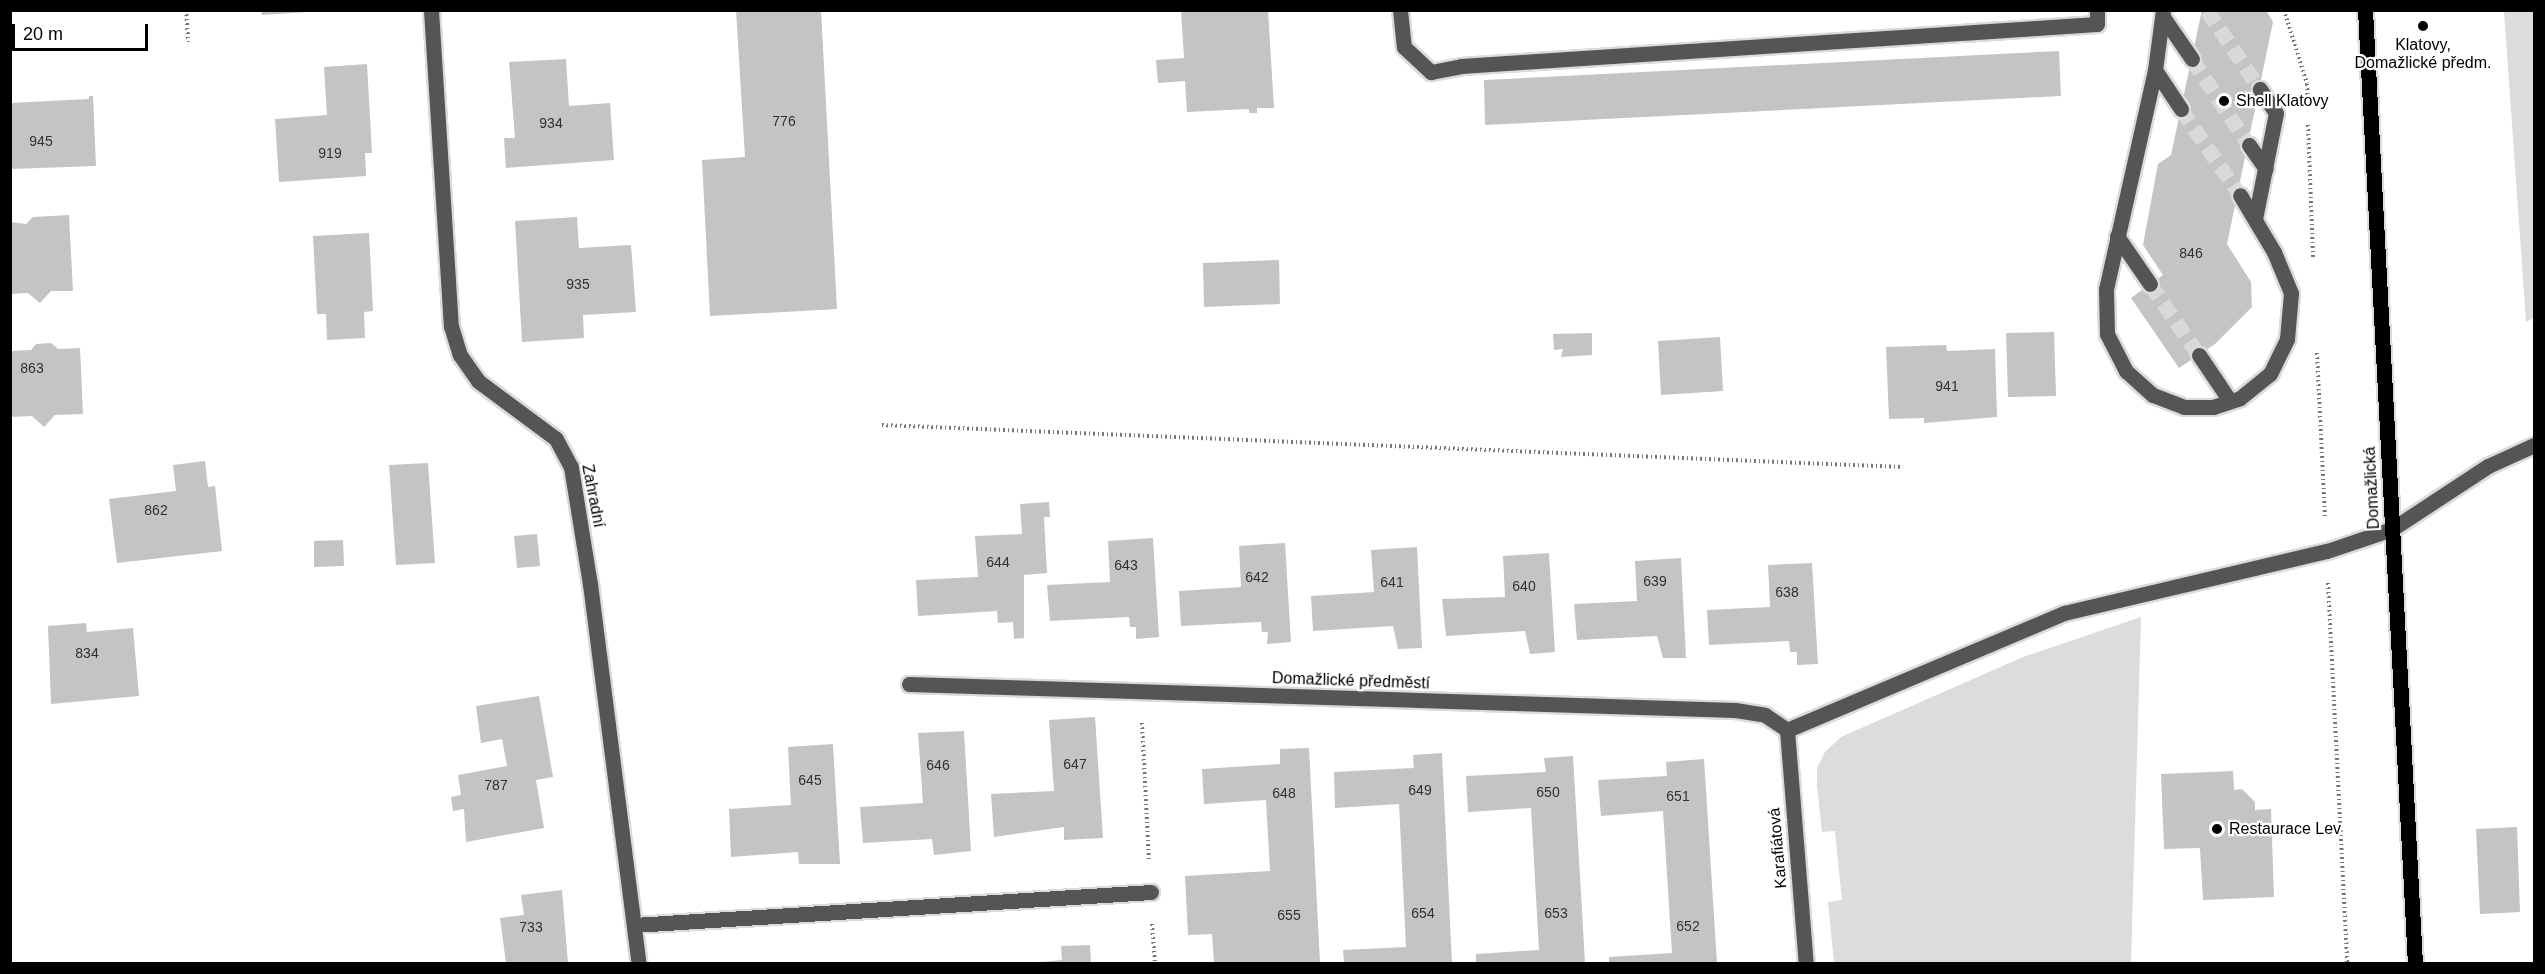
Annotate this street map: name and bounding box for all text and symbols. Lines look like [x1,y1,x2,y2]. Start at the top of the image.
scale bar [15,12,152,50]
marker: Klatovy, Domažlické předm. [2416,19,2430,33]
text: 20 m [23,24,63,44]
place label: Klatovy, Domažlické předm. [2355,35,2491,73]
place label: Shell Klatovy [2236,91,2328,111]
marker: Shell Klatovy [2217,94,2231,108]
house number: 776 [772,113,796,129]
house number: 934 [539,115,563,131]
house number: 945 [29,133,53,149]
house number: 919 [318,145,342,161]
house number: 846 [2179,245,2203,261]
house number: 935 [566,276,590,292]
house number: 863 [20,360,44,376]
house number: 941 [1935,378,1959,394]
street label: Domažlická [2360,446,2384,530]
street label: Zahradní [577,463,609,529]
house number: 862 [144,502,168,518]
house number: 644 [986,554,1010,570]
house number: 643 [1114,557,1138,573]
house number: 642 [1245,569,1269,585]
house number: 639 [1643,573,1667,589]
house number: 641 [1380,574,1404,590]
house number: 640 [1512,578,1536,594]
house number: 638 [1775,584,1799,600]
house number: 834 [75,645,99,661]
street label: Domažlické předměstí [1272,669,1430,693]
house number: 647 [1063,756,1087,772]
house number: 646 [926,757,950,773]
house number: 645 [798,772,822,788]
house number: 787 [484,777,508,793]
house number: 649 [1408,782,1432,798]
house number: 650 [1536,784,1560,800]
house number: 648 [1272,785,1296,801]
house number: 651 [1666,788,1690,804]
street label: Karafiátová [1765,807,1791,889]
place label: Restaurace Lev [2229,819,2341,839]
marker: Restaurace Lev [2210,822,2224,836]
house number: 654 [1411,905,1435,921]
house number: 653 [1544,905,1568,921]
house number: 655 [1277,907,1301,923]
house number: 652 [1676,918,1700,934]
house number: 733 [519,919,543,935]

